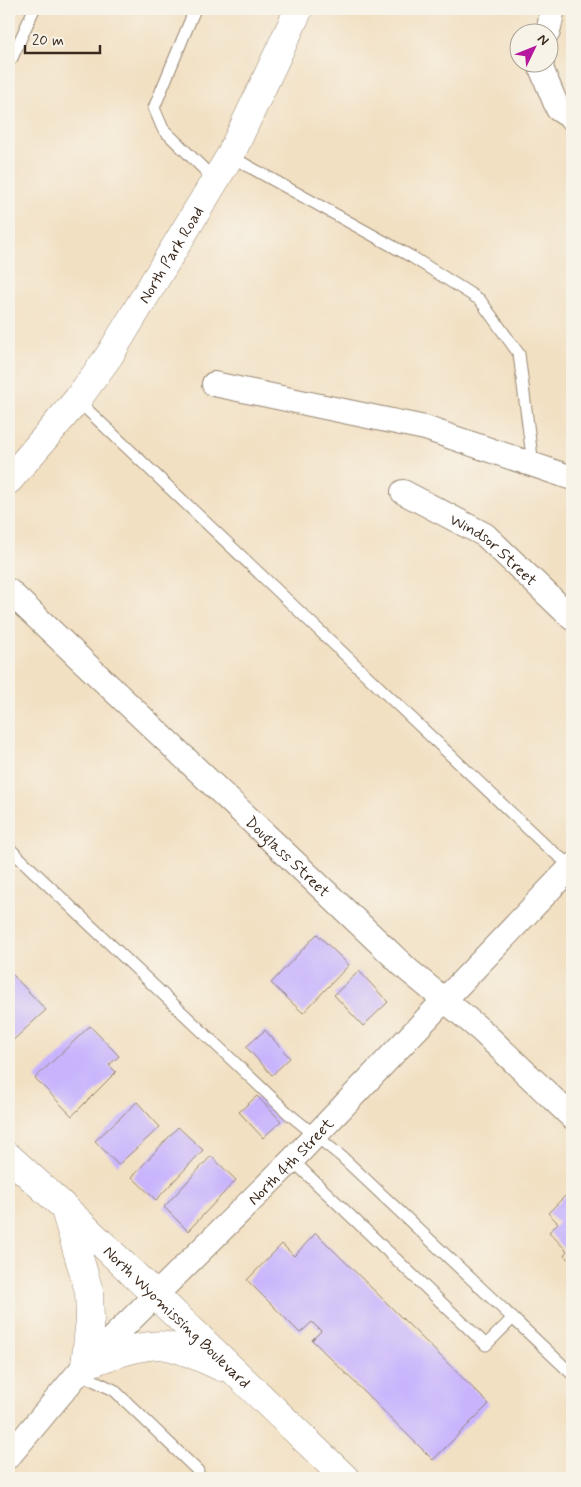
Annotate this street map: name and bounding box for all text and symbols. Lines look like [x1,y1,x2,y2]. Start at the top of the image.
scale bar [25,22,100,54]
north arrow [508,22,558,72]
text: N [533,30,553,49]
text: 20 m [32,31,64,51]
street label: North Park Road [134,203,209,308]
street label: Windsor Street [446,509,541,591]
street label: Douglass Street [240,812,334,903]
street label: North 4th Street [244,1113,339,1210]
street label: North Wyomissing Boulevard [98,1242,255,1394]

